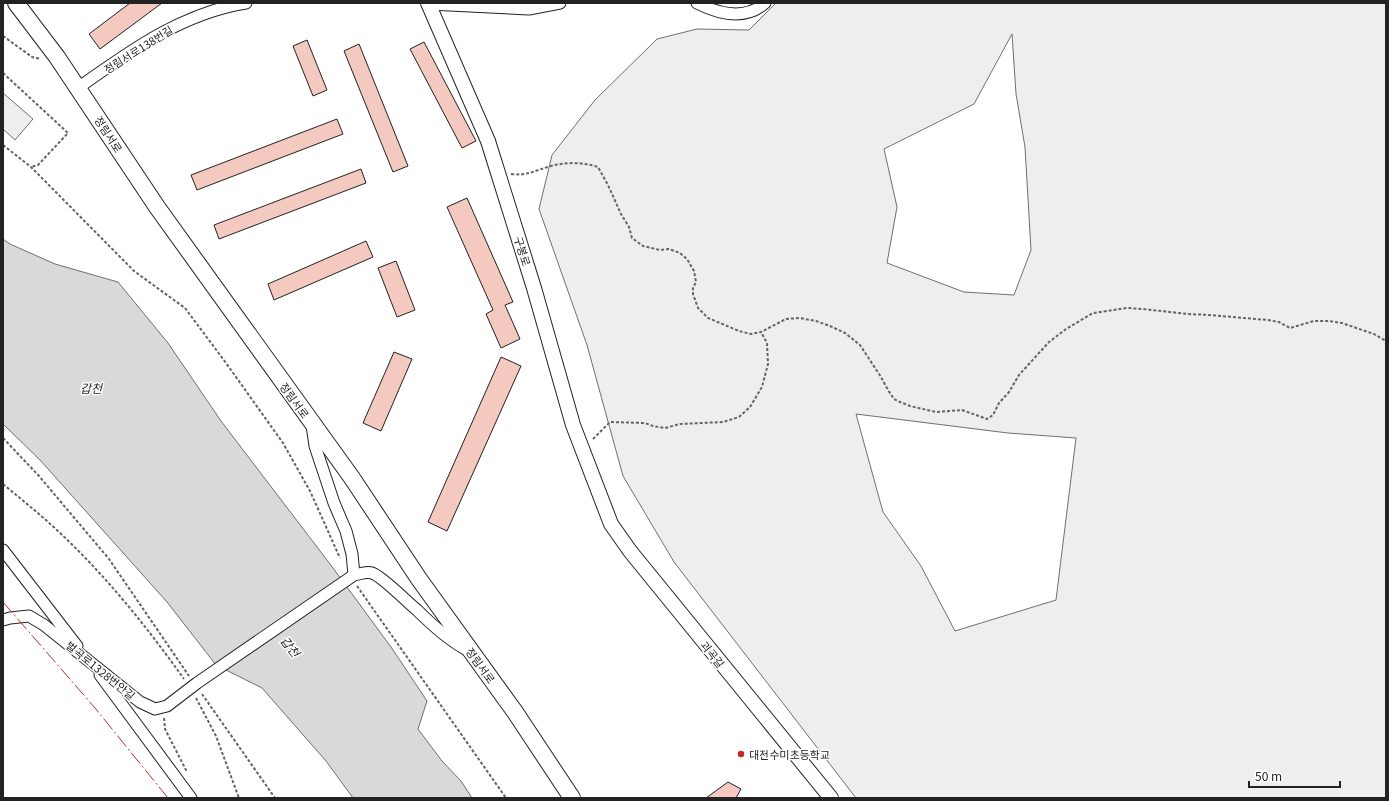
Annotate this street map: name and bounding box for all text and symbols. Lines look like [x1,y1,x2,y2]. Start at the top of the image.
street label: 정림서로138번길 [100,21,176,77]
street label: 정림서로 [91,113,127,155]
street label: 구봉로 [511,234,535,268]
water label: 갑천 [80,379,104,396]
street label: 정림서로 [277,379,313,421]
water label: 갑천 [278,632,306,661]
street label: 벌곡로1328번안길 [63,637,139,703]
street label: 괴곡길 [697,637,729,671]
street label: 정림서로 [463,644,499,686]
place label: 대전수미초등학교 [749,746,830,762]
marker: 대전수미초등학교 [736,749,746,759]
scale bar [1249,763,1340,789]
text: 50 m [1255,767,1282,784]

